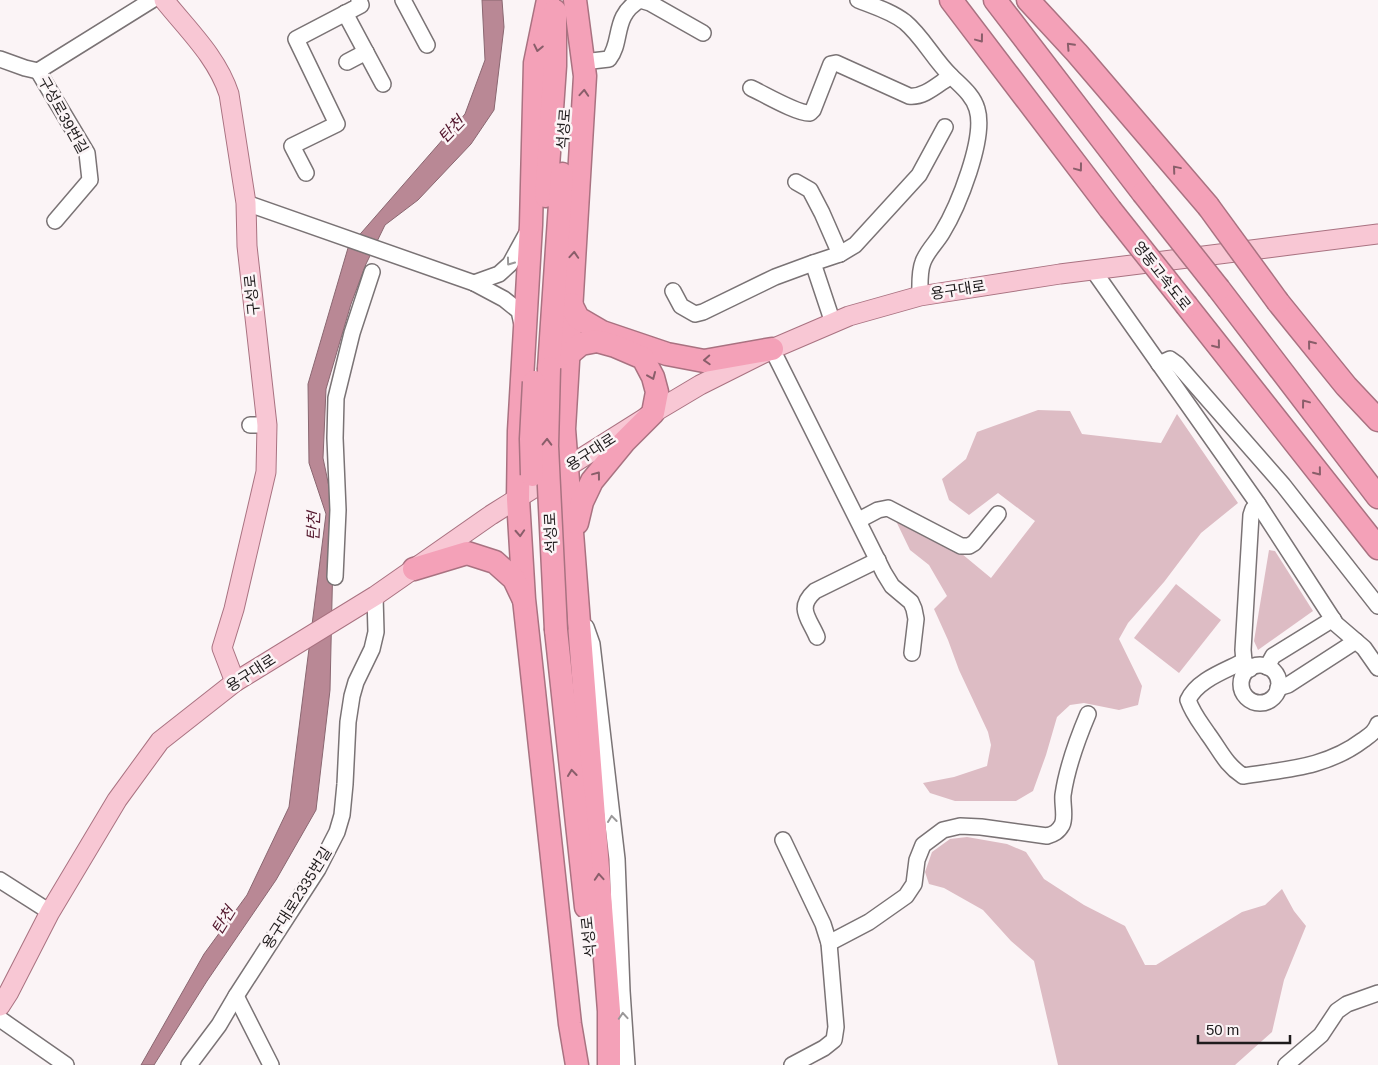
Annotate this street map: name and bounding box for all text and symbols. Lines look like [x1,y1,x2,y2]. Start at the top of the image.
one-way arrow [974,33,982,42]
one-way arrow [1067,42,1076,51]
one-way arrow [533,43,544,52]
street label: 구성로39번길 [35,73,92,156]
one-way arrow [578,89,589,97]
street label: 석성로 [554,108,573,150]
water label: 탄천 [435,111,469,146]
one-way arrow [1073,162,1081,171]
one-way arrow [1173,165,1182,174]
street label: 영동고속도로 [1130,238,1195,314]
one-way arrow [568,251,579,259]
one-way arrow [507,256,515,265]
street label: 구성로 [241,274,262,317]
street label: 용구대로 [929,277,987,302]
one-way arrow [1211,339,1220,348]
one-way arrow [1308,340,1317,349]
one-way arrow [702,354,710,365]
one-way arrow [645,371,656,380]
one-way arrow [1303,400,1311,409]
street label: 용구대로 [563,429,619,474]
one-way arrow [542,438,552,446]
one-way arrow [1312,466,1321,476]
one-way arrow [591,471,600,481]
water label: 탄천 [304,509,323,541]
street label: 석성로 [541,512,560,554]
one-way arrow [515,529,526,537]
street label: 용구대로 [223,650,279,695]
one-way arrow [567,769,578,777]
one-way arrow [607,815,618,823]
street label: 용구대로2335번길 [259,844,335,951]
one-way arrow [593,872,604,880]
water label: 탄천 [208,901,240,937]
street label: 석성로 [578,916,599,959]
one-way arrow [618,1012,629,1020]
scale bar [1198,1012,1290,1044]
text: 50 m [1206,1021,1239,1038]

